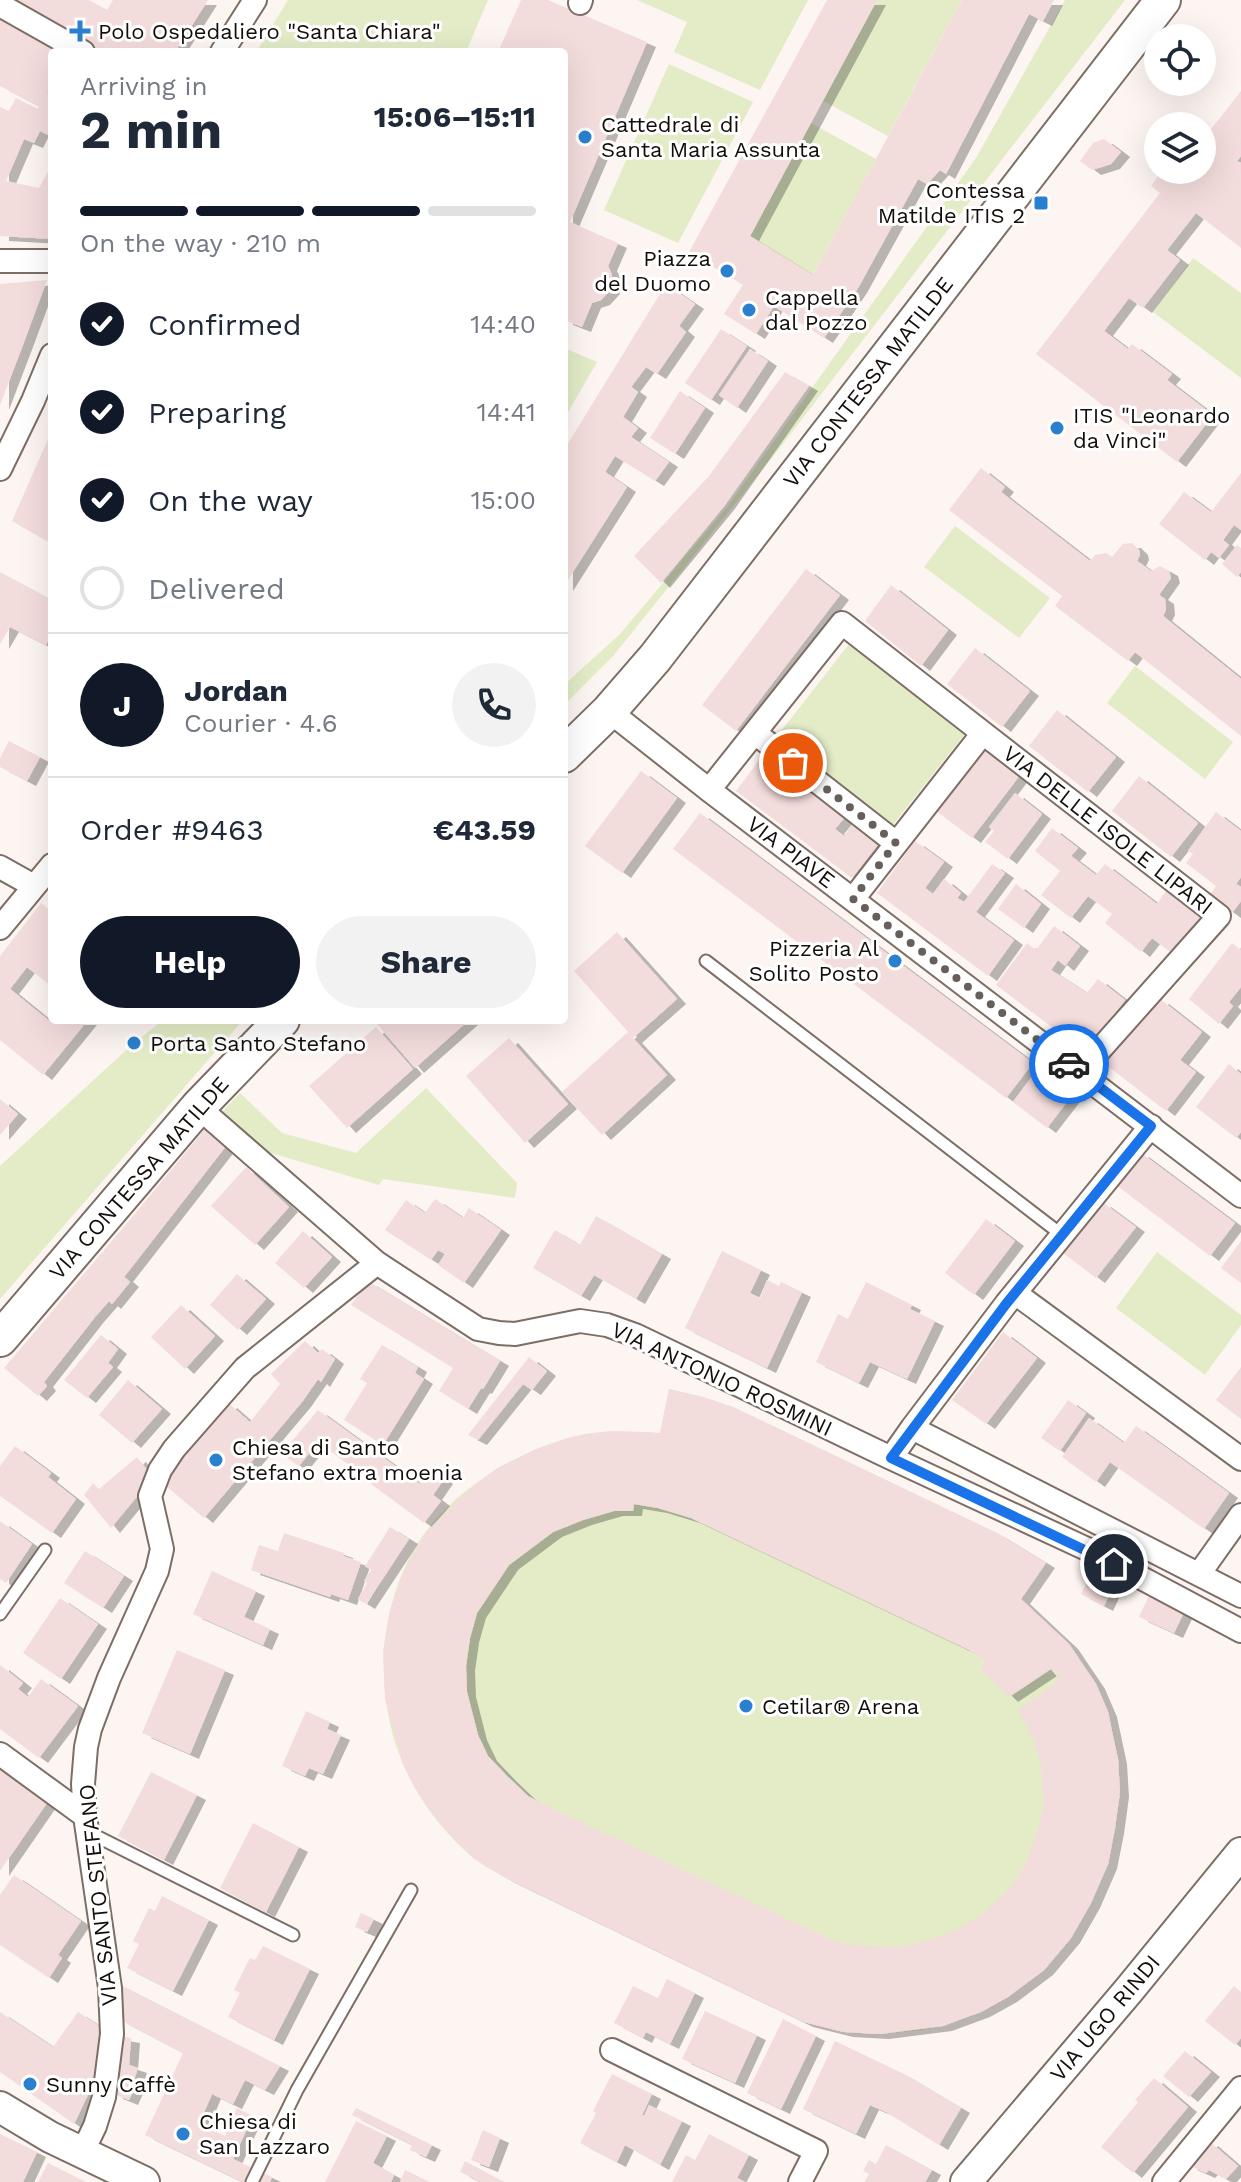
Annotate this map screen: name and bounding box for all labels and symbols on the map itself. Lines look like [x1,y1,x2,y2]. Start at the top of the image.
place label: Polo Ospedaliero "Santa Chiara" [98,19,441,44]
marker: Polo Ospedaliero "Santa Chiara" [69,20,91,42]
place label: Cattedrale di Santa Maria Assunta [601,112,820,162]
marker: Cattedrale di Santa Maria Assunta [576,128,594,146]
place label: Contessa Matilde ITIS 2 [878,178,1025,228]
marker: Contessa Matilde ITIS 2 [1032,194,1050,212]
place label: Piazza del Duomo [594,246,711,296]
marker: Piazza del Duomo [718,262,736,280]
street label: VIA CONTESSA MATILDE [778,272,958,492]
place label: Cappella dal Pozzo [765,285,867,335]
marker: Cappella dal Pozzo [740,301,758,319]
place label: ITIS "Leonardo da Vinci" [1073,403,1230,453]
marker: ITIS "Leonardo da Vinci" [1048,419,1066,437]
pin [759,729,827,797]
street label: VIA DELLE ISOLE LIPARI [998,740,1218,920]
street label: VIA PIAVE [742,811,840,893]
place label: Pizzeria Al Solito Posto [749,936,879,986]
marker: Pizzeria Al Solito Posto [886,952,904,970]
courier [1029,1024,1109,1104]
place label: Porta Santo Stefano [150,1031,366,1056]
marker: Porta Santo Stefano [125,1034,143,1052]
street label: VIA CONTESSA MATILDE [44,1072,234,1284]
street label: VIA ANTONIO ROSMINI [608,1317,836,1441]
place label: Chiesa di Santo Stefano extra moenia [232,1435,463,1485]
marker: Chiesa di Santo Stefano extra moenia [207,1451,225,1469]
pin [1080,1530,1148,1598]
place label: Cetilar® Arena [762,1694,919,1719]
marker: Cetilar® Arena [737,1697,755,1715]
street label: VIA SANTO STEFANO [74,1783,122,2007]
street label: VIA UGO RINDI [1045,1950,1165,2086]
place label: Sunny Caffè [46,2072,176,2097]
marker: Sunny Caffè [21,2075,39,2093]
place label: Chiesa di San Lazzaro [199,2109,330,2159]
marker: Chiesa di San Lazzaro [174,2125,192,2143]

